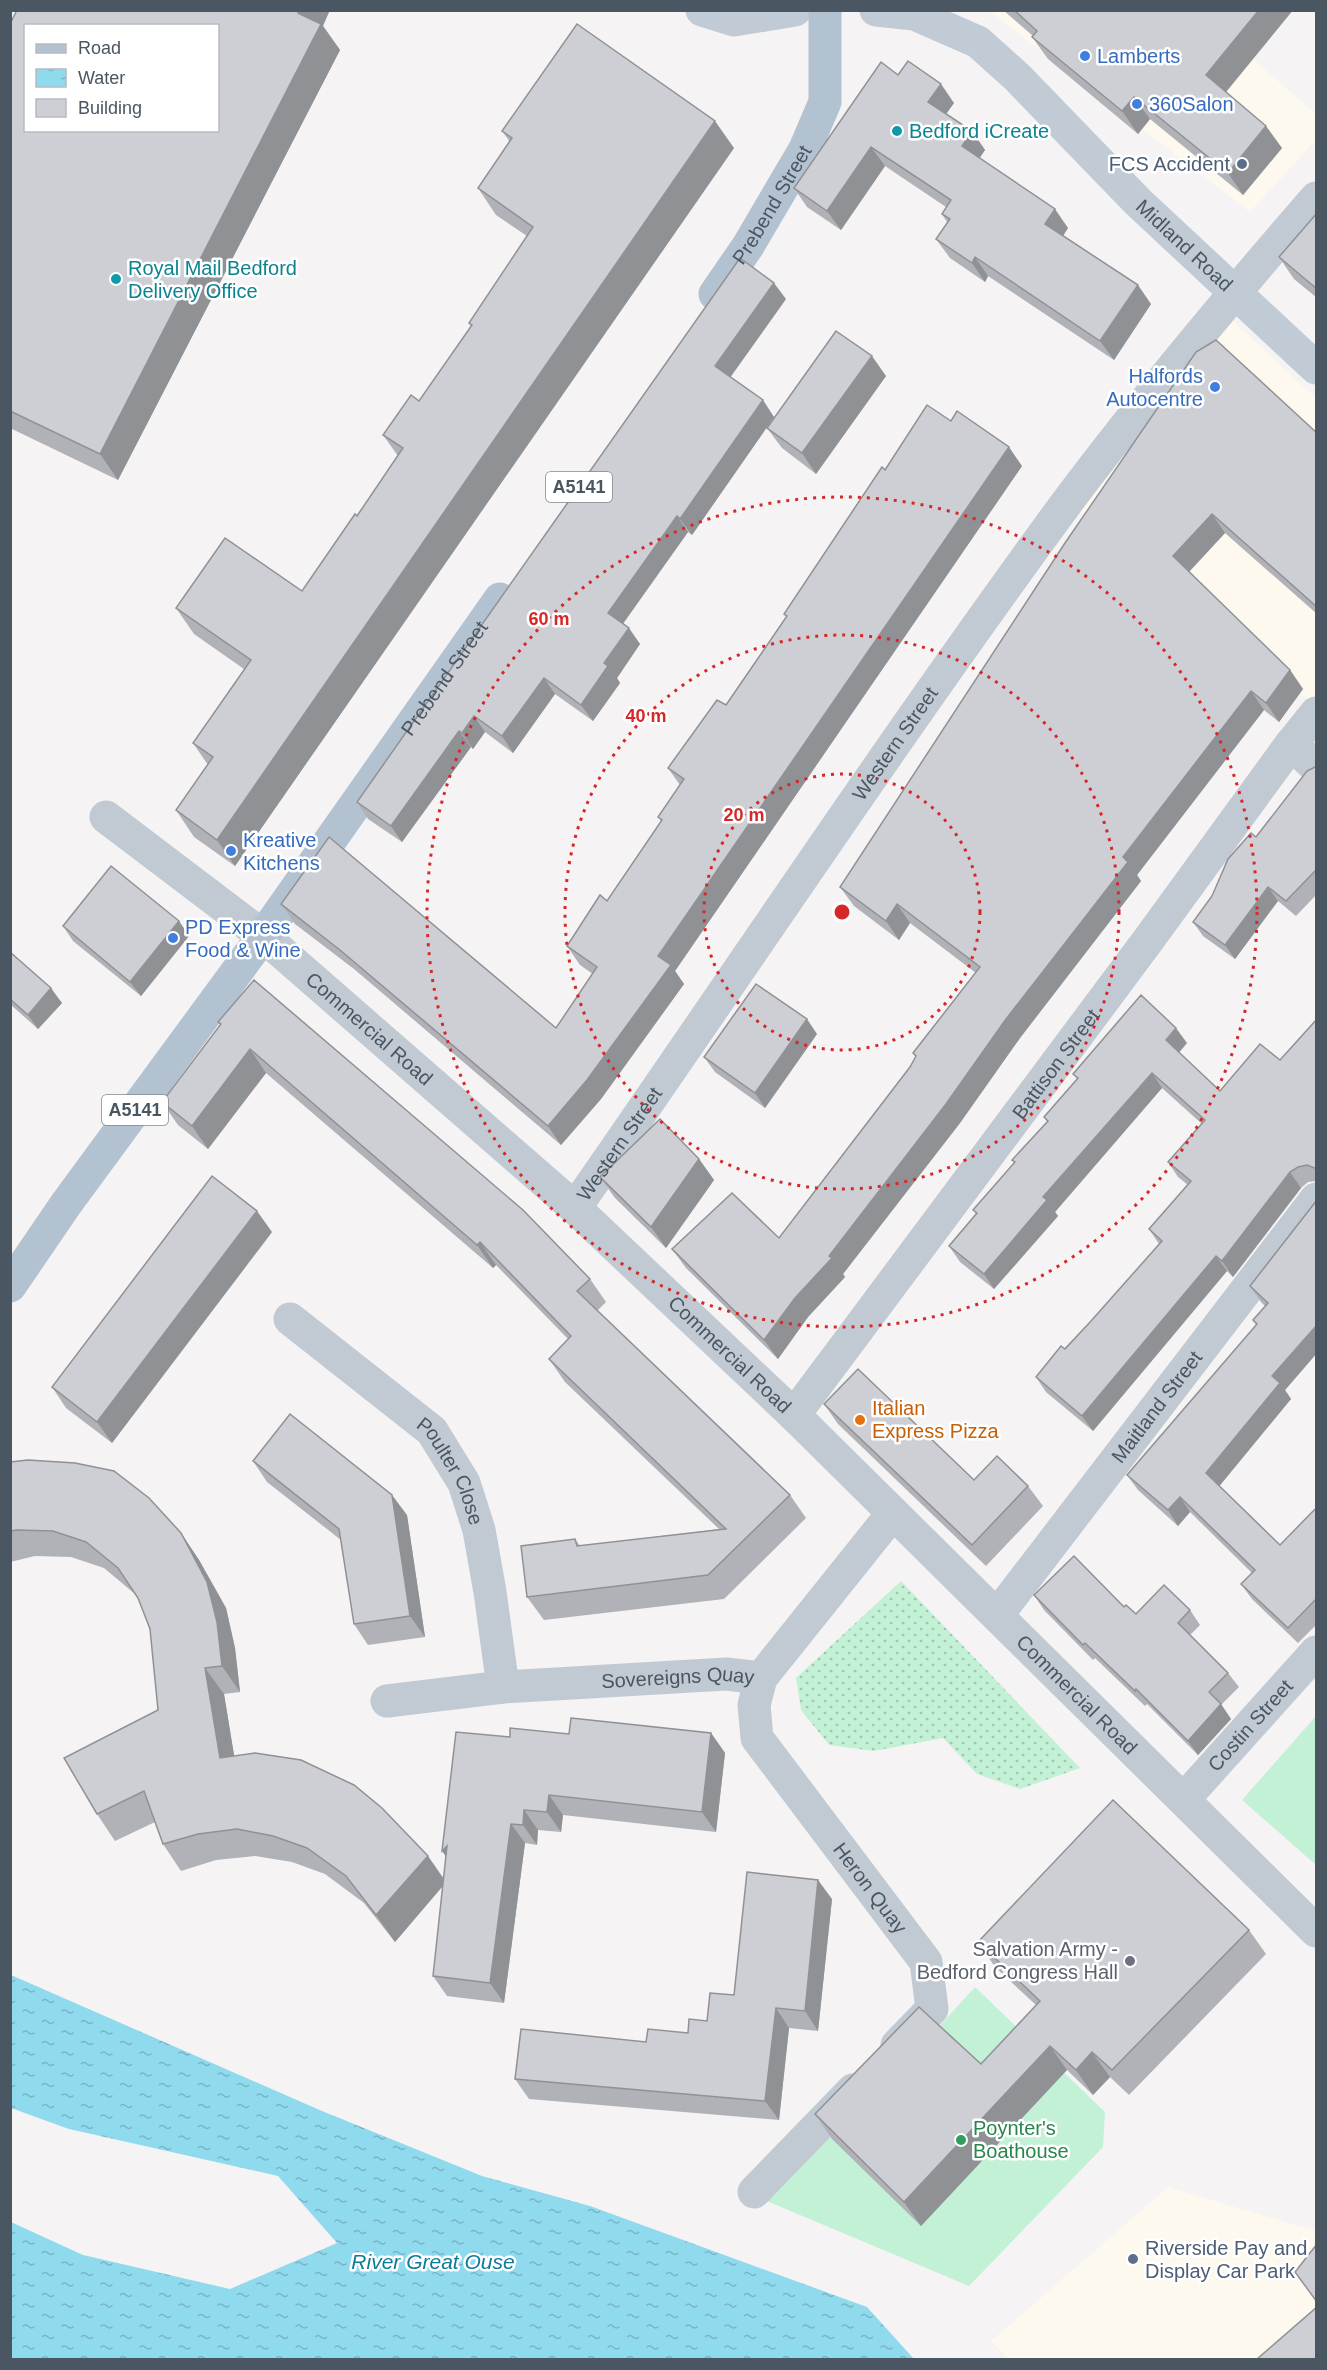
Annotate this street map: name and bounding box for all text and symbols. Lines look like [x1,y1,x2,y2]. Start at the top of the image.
legend [24,24,219,132]
text: Road [78,38,121,58]
place label: Lamberts [1097,45,1180,67]
marker: Lamberts [1078,49,1092,63]
text: Water [78,68,125,88]
place label: 360Salon [1149,93,1234,115]
marker: 360Salon [1130,97,1144,111]
text: Building [78,98,142,118]
place label: Bedford iCreate [909,120,1049,142]
marker: Bedford iCreate [890,124,904,138]
street label: Prebend Street [728,141,816,268]
place label: FCS Accident [1109,153,1230,175]
marker: FCS Accident [1235,157,1249,171]
street label: Midland Road [1132,195,1237,295]
place label: Royal Mail Bedford Delivery Office [128,257,297,302]
marker: Royal Mail Bedford Delivery Office [109,272,123,286]
place label: Halfords Autocentre [1106,365,1203,410]
marker: Halfords Autocentre [1208,380,1222,394]
road number: A5141 [546,472,612,502]
text: 60 m [528,609,570,629]
street label: Prebend Street [397,617,492,740]
street label: Western Street [848,682,942,804]
text: 40 m [625,706,667,726]
text: 20 m [723,805,765,825]
place label: Kreative Kitchens [243,829,320,874]
marker: Kreative Kitchens [224,844,238,858]
centre of rings [832,902,852,922]
place label: PD Express Food & Wine [185,916,301,961]
marker: PD Express Food & Wine [166,931,180,945]
street label: Commercial Road [302,968,437,1090]
street label: Battison Street [1008,1004,1104,1123]
street label: Western Street [573,1083,666,1205]
road number: A5141 [102,1095,168,1125]
street label: Commercial Road [664,1291,796,1417]
street label: Maitland Street [1107,1346,1207,1467]
place label: Italian Express Pizza [872,1397,1000,1442]
street label: Poulter Close [413,1413,488,1527]
marker: Italian Express Pizza [853,1413,867,1427]
street label: Commercial Road [1012,1630,1142,1759]
street label: Sovereigns Quay [601,1663,756,1692]
street label: Costin Street [1203,1675,1297,1776]
street label: Heron Quay [829,1838,911,1938]
place label: Salvation Army - Bedford Congress Hall [917,1938,1118,1983]
marker: Salvation Army - Bedford Congress Hall [1123,1954,1137,1968]
place label: Poynter's Boathouse [973,2117,1069,2162]
marker: Poynter's Boathouse [954,2133,968,2147]
place label: Riverside Pay and Display Car Park [1145,2237,1307,2282]
water label: River Great Ouse [351,2250,515,2273]
marker: Riverside Pay and Display Car Park [1126,2252,1140,2266]

